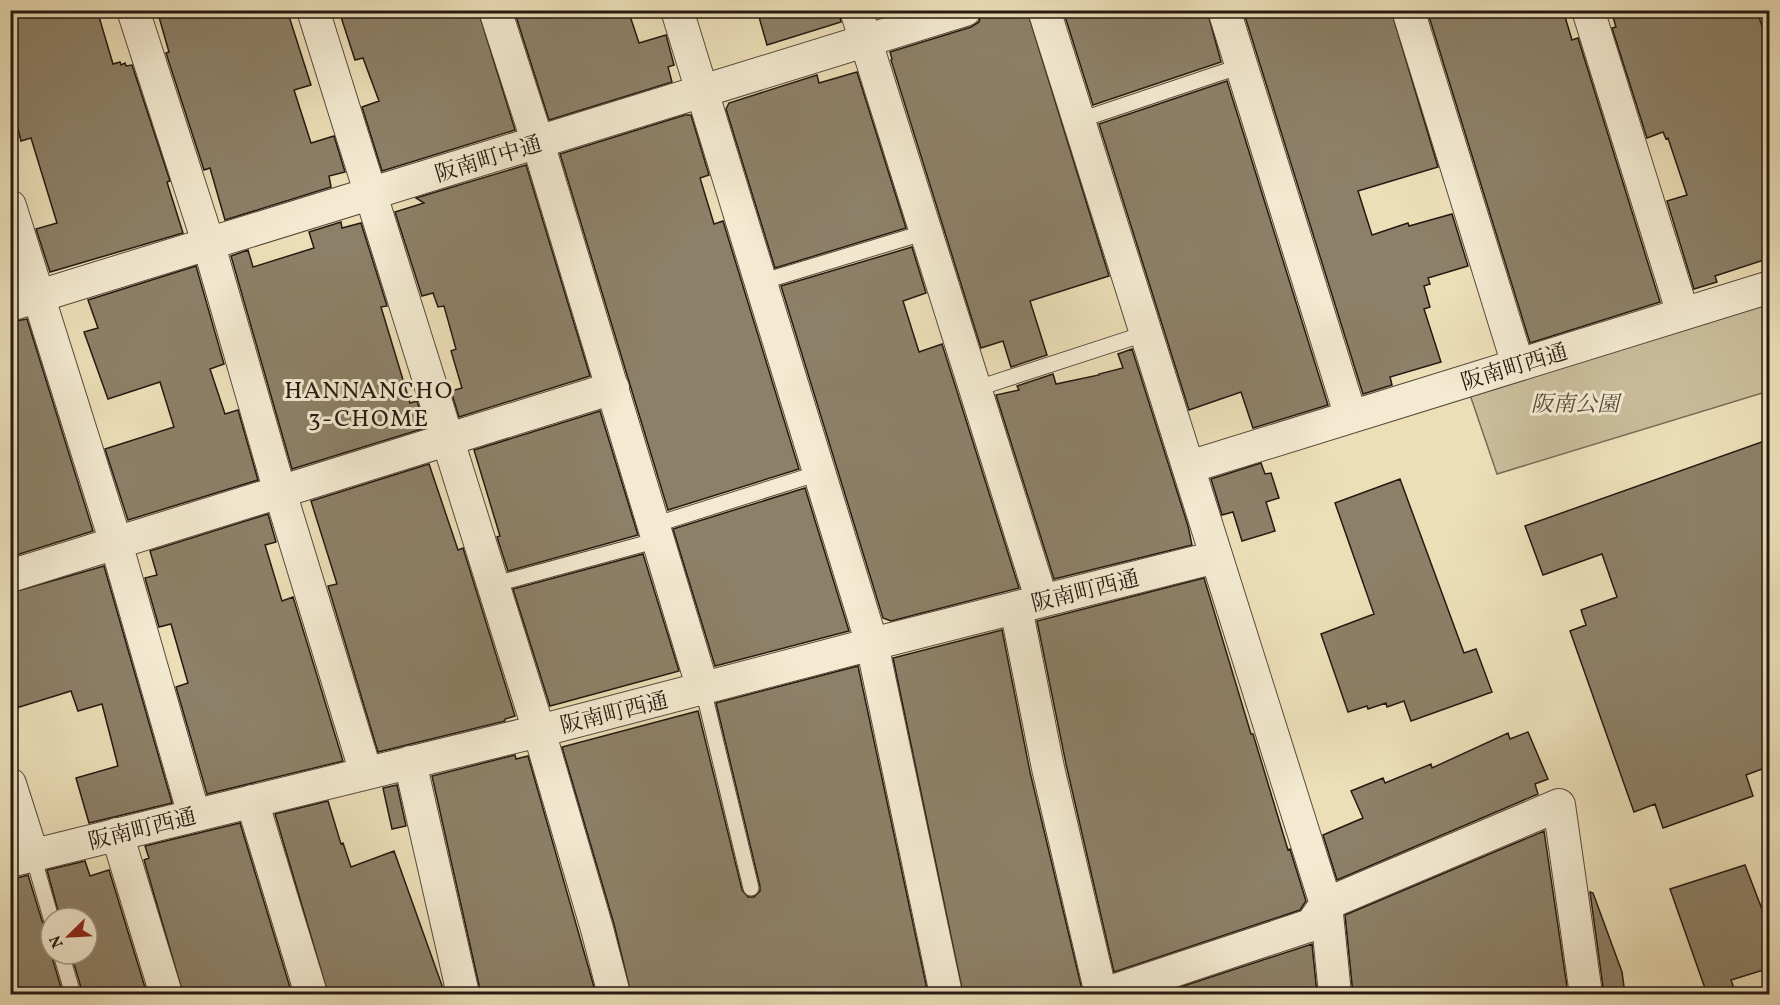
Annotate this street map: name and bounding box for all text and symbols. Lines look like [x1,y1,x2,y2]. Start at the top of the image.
street label: 阪南町中通 [432,129,546,191]
street label: 阪南町西通 [1458,337,1572,399]
district label: HANNANCHO 3-CHOME [284,375,454,437]
park label: 阪南公園 [1531,390,1622,421]
street label: 阪南町西通 [1028,564,1143,621]
street label: 阪南町西通 [557,686,672,743]
street label: 阪南町西通 [85,802,200,859]
north arrow [39,906,99,966]
text: N [45,931,70,951]

